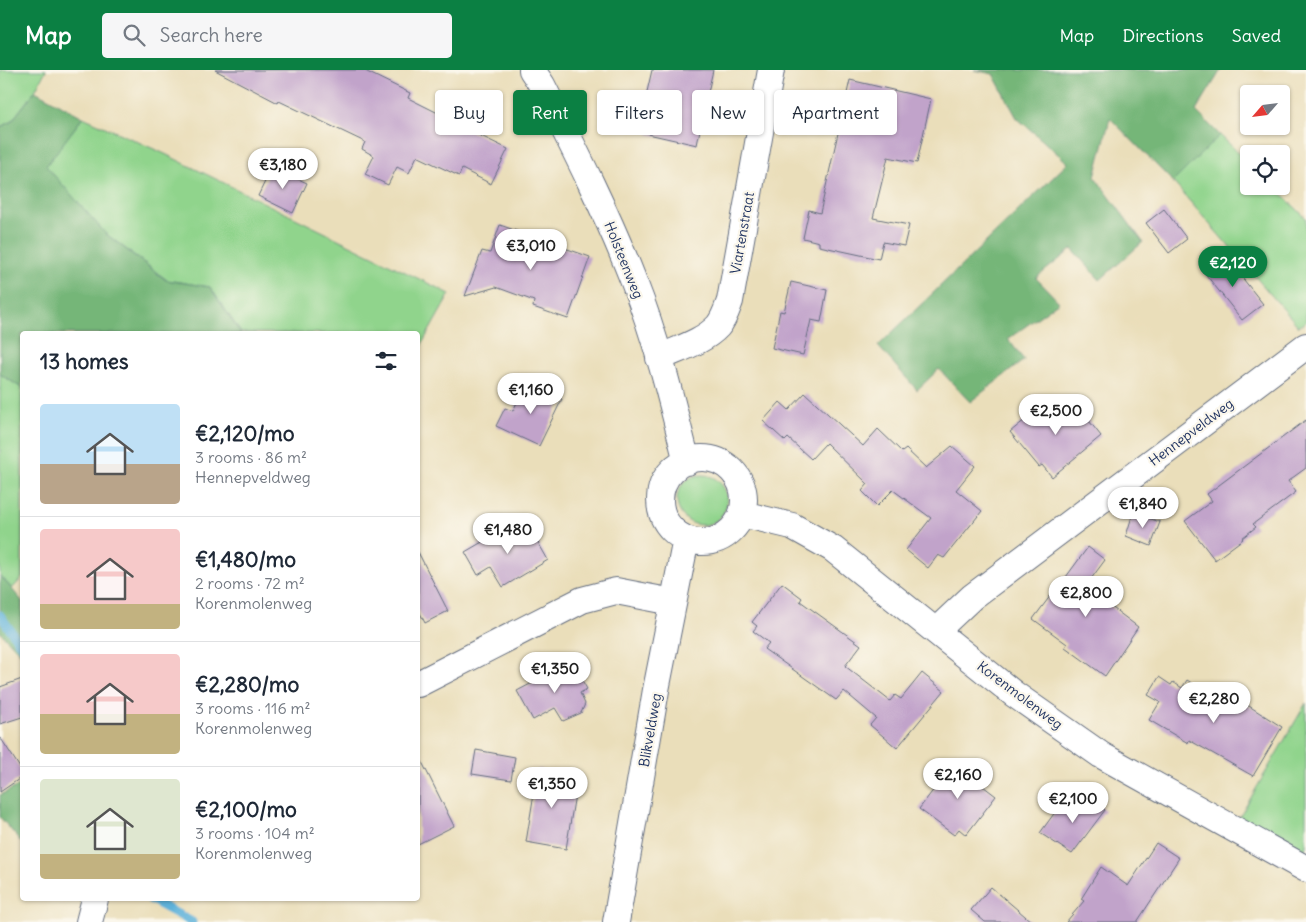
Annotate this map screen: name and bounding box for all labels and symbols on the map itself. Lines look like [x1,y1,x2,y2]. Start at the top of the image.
north arrow [1240,85,1290,135]
pin: €3,180 [242,148,324,190]
street label: Viartenstraat [726,190,758,275]
street label: Holsteenweg [600,219,648,301]
pin: €3,010 [490,228,572,271]
pin: €2,120 [1192,246,1274,288]
pin: €1,160 [490,372,572,415]
pin: €2,500 [1015,394,1097,436]
street label: Hennepveldweg [1145,394,1237,470]
pin: €1,840 [1102,486,1184,529]
pin: €1,480 [467,512,549,555]
pin: €2,800 [1045,576,1127,618]
pin: €1,350 [514,652,596,694]
street label: Korenmolenweg [974,657,1066,733]
pin: €2,280 [1173,682,1255,724]
street label: Blikveldweg [635,692,665,768]
pin: €2,160 [917,758,999,800]
pin: €1,350 [511,766,593,809]
pin: €2,100 [1032,782,1114,824]

